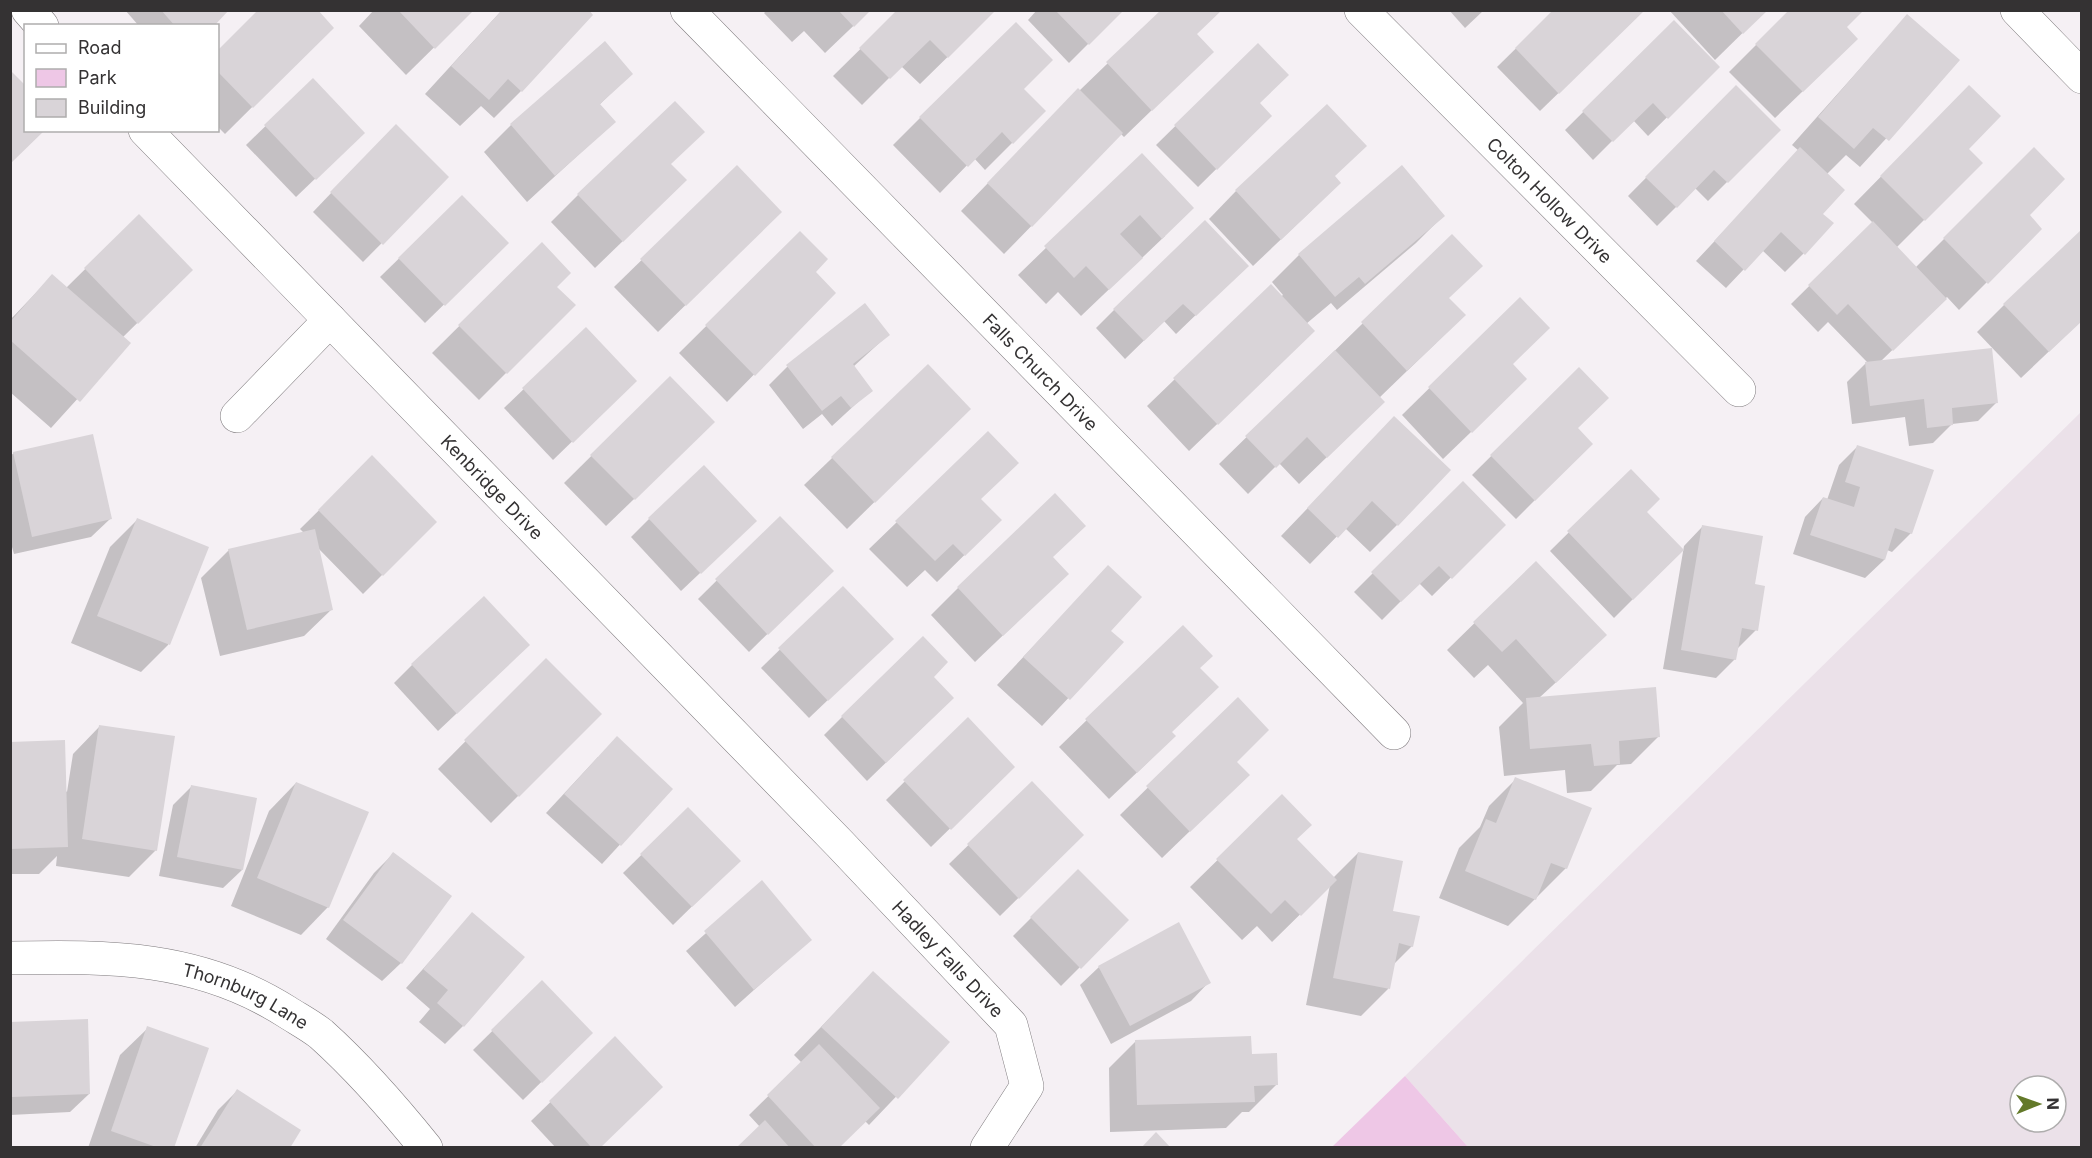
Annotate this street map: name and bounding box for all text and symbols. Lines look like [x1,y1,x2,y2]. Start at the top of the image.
legend [24,24,219,132]
text: Road [78,37,121,58]
text: Park [78,67,117,88]
text: Building [78,97,146,118]
street label: Colton Hollow Drive [1483,133,1617,267]
street label: Falls Church Drive [979,309,1103,435]
street label: Kenbridge Drive [437,430,548,543]
street label: Hadley Falls Drive [888,896,1008,1021]
street label: Thornburg Lane [180,959,312,1033]
north arrow [2008,1074,2068,1134]
text: N [2043,1097,2063,1110]

